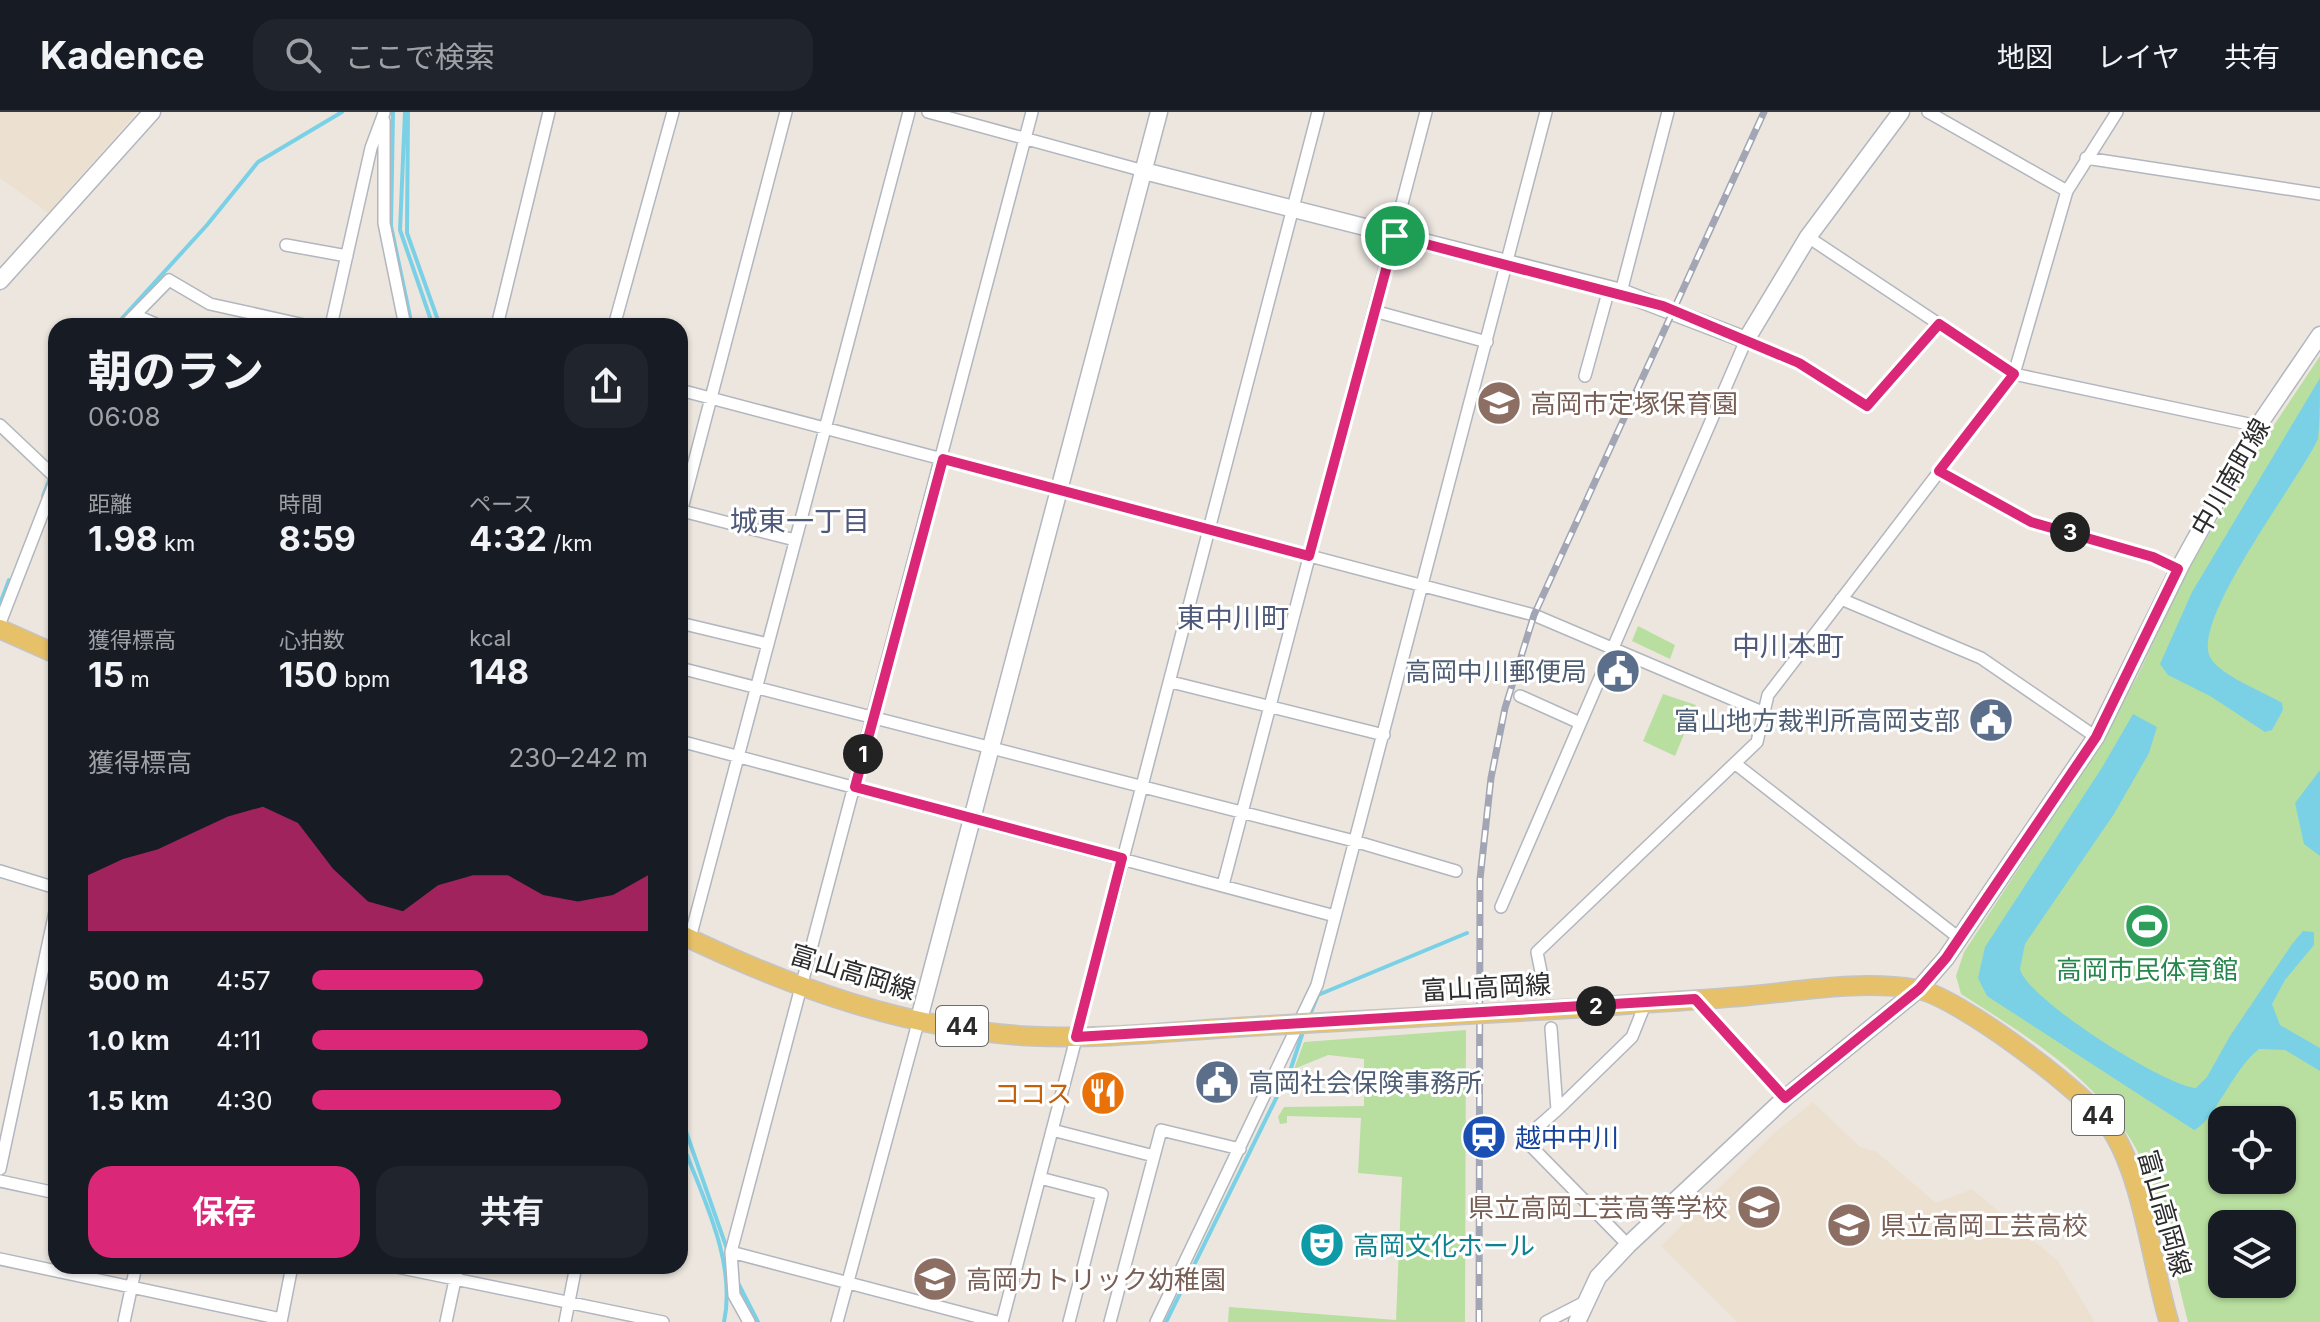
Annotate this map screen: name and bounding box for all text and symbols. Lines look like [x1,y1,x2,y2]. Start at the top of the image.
search box [253,19,813,91]
text: Kadence [40,32,205,78]
icon: search [281,33,325,77]
text: ここで検索 [345,39,495,75]
text: 地図 [1997,40,2053,74]
text: レイヤ [2097,40,2180,74]
text: 共有 [2224,40,2280,74]
pin [1361,202,1429,270]
icon: arrive [1373,214,1417,258]
text: 朝のラン [88,344,264,398]
button: share [564,344,648,428]
school or university icon: 高岡市定塚保育園 [1475,379,1523,427]
place label: 高岡市定塚保育園 [1530,388,1738,419]
text: 06:08 [88,401,161,432]
street label: 中川南町線 [2184,413,2276,541]
text: 距離 [88,491,132,517]
text: 時間 [279,491,323,517]
text: ペース [469,491,534,517]
district label: 城東一丁目 [730,504,870,538]
pin: 3 [2050,512,2090,552]
text: 1.98 [88,518,158,559]
text: 8:59 [279,518,356,559]
text: 4:32 [469,518,547,559]
text: 3 [2063,519,2077,545]
text: km [158,530,195,556]
text: /km [547,530,593,556]
district label: 東中川町 [1177,601,1289,635]
text: kcal [469,625,511,651]
text: 獲得標高 [88,627,176,653]
text: 心拍数 [279,627,345,653]
district label: 中川本町 [1732,629,1844,663]
public building icon: 高岡中川郵便局 [1594,647,1642,695]
text: 148 [469,651,529,692]
text: 15 [88,654,124,695]
text: 150 [279,654,338,695]
place label: 高岡中川郵便局 [1405,656,1587,687]
text: m [124,666,150,692]
text: bpm [338,666,390,692]
public building icon: 富山地方裁判所高岡支部 [1967,696,2015,744]
place label: 富山地方裁判所高岡支部 [1674,705,1960,736]
pin: 1 [843,734,883,774]
text: 1 [858,741,868,767]
text: 230–242 m [508,742,648,773]
text: 獲得標高 [88,747,192,778]
sports icon: 高岡市民体育館 [2123,902,2171,950]
street label: 富山高岡線 [786,938,920,1006]
place label: 高岡市民体育館 [2056,954,2238,985]
text: 500 m [88,965,170,996]
text: 4:57 [216,965,271,996]
street label: 富山高岡線 [1420,968,1552,1006]
pin: 2 [1576,986,1616,1026]
text: 2 [1589,993,1603,1019]
road number: 44 [936,1006,988,1046]
text: 1.0 km [88,1025,170,1056]
text: 4:11 [216,1025,261,1056]
public building icon: 高岡社会保険事務所 [1193,1058,1241,1106]
place label: 高岡社会保険事務所 [1248,1067,1482,1098]
restaurant icon: ココス [1079,1069,1127,1117]
place label: ココス [994,1078,1072,1109]
text: 1.5 km [88,1085,169,1116]
text: 4:30 [216,1085,273,1116]
road number: 44 [2072,1095,2124,1135]
map controls [2208,1106,2296,1298]
button: locate [2208,1106,2296,1194]
station icon: 越中中川 [1460,1113,1508,1161]
place label: 越中中川 [1515,1122,1619,1153]
street label: 富山高岡線 [2132,1146,2198,1280]
button: 保存 [88,1166,360,1258]
button: 共有 [376,1166,648,1258]
school or university icon: 県立高岡工芸高等学校 [1735,1183,1783,1231]
place label: 県立高岡工芸高等学校 [1468,1192,1728,1223]
school or university icon: 県立高岡工芸高校 [1825,1201,1873,1249]
place label: 県立高岡工芸高校 [1880,1210,2088,1241]
button: layers [2208,1210,2296,1298]
theatre icon: 高岡文化ホール [1298,1221,1346,1269]
place label: 高岡文化ホール [1353,1230,1535,1261]
school or university icon: 高岡カトリック幼稚園 [911,1255,959,1303]
place label: 高岡カトリック幼稚園 [966,1264,1226,1295]

